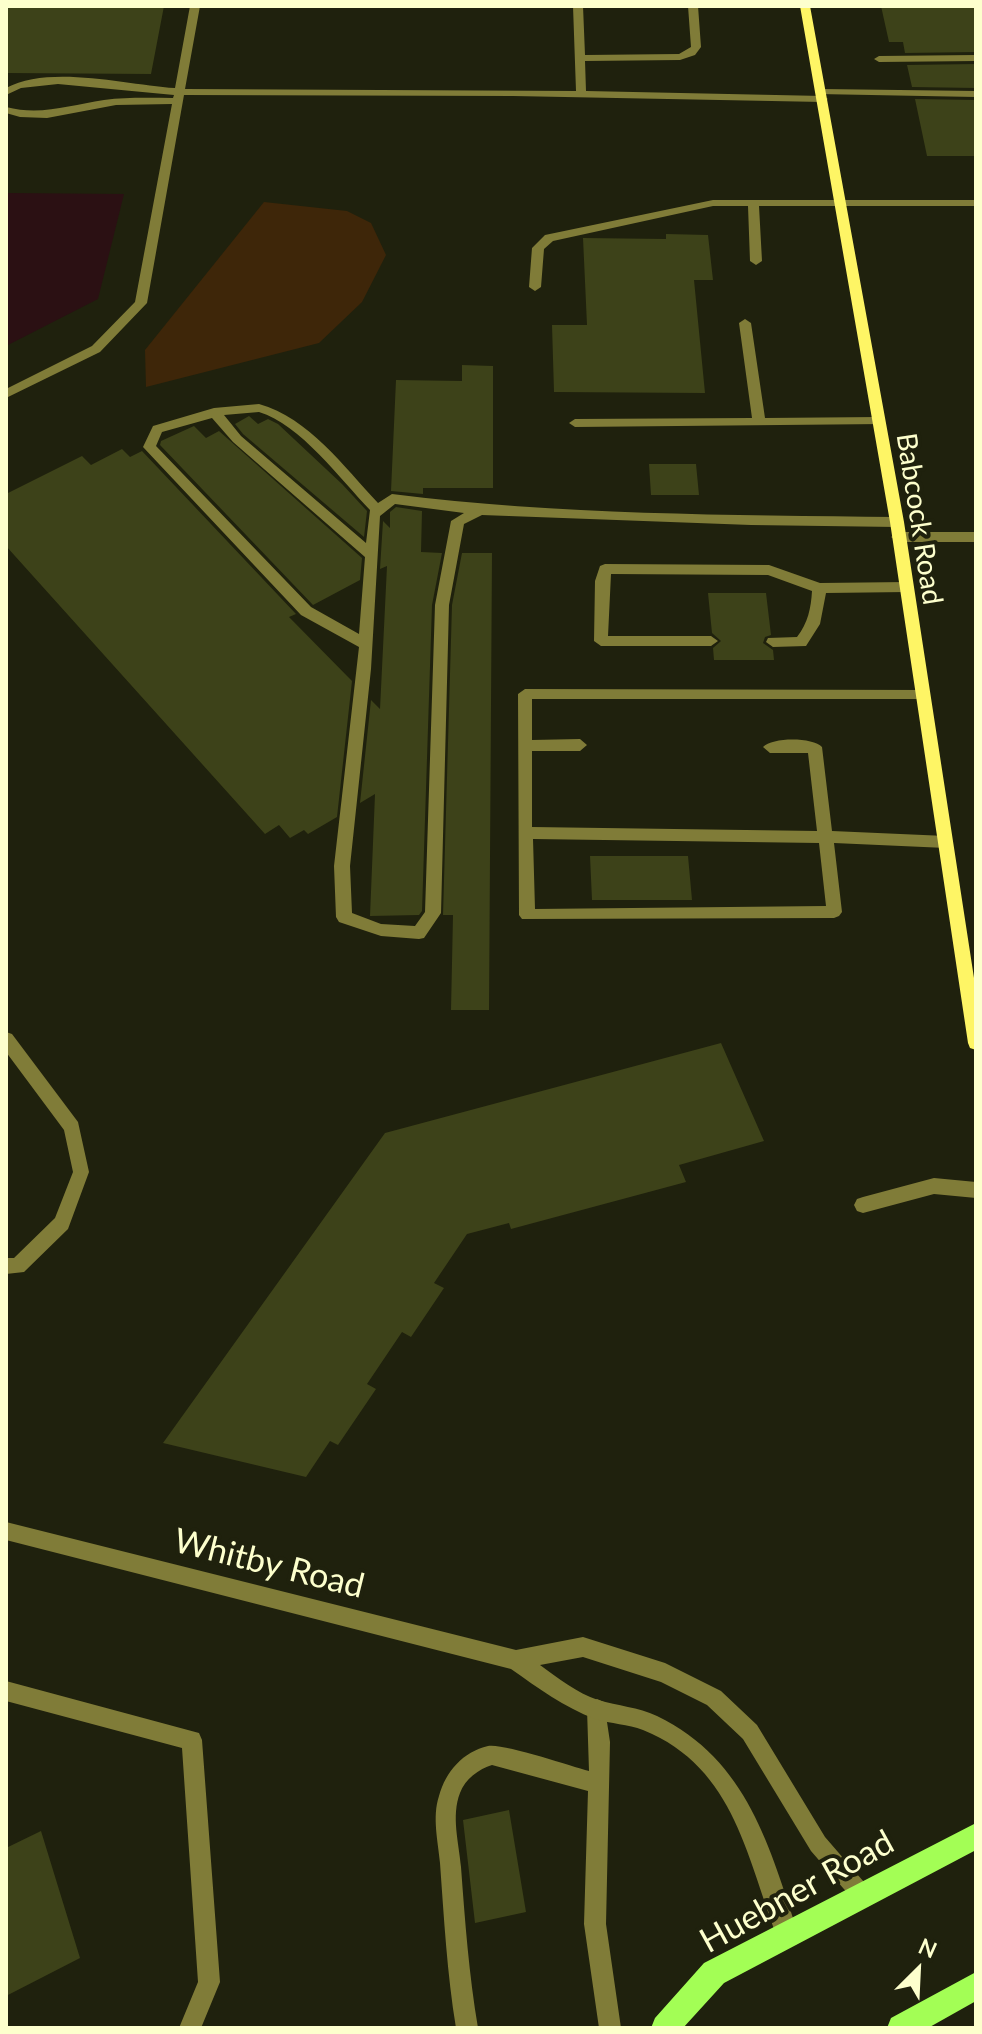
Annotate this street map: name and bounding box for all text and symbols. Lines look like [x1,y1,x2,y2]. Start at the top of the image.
street label: Babcock Road [889,431,949,607]
street label: Whitby Road [170,1521,368,1607]
street label: Huebner Road [693,1822,901,1962]
north arrow [878,1930,958,2010]
text: N [915,1932,941,1963]

